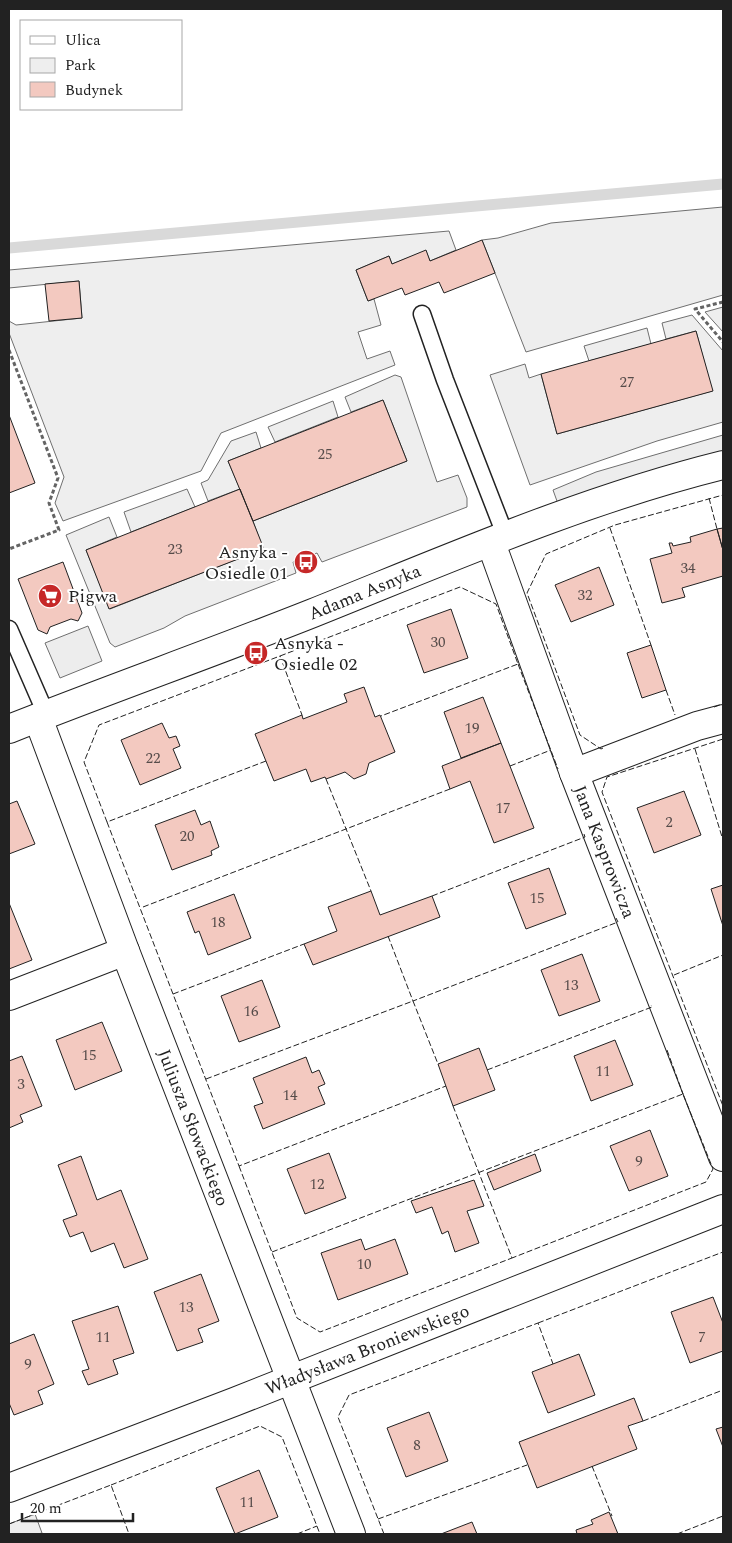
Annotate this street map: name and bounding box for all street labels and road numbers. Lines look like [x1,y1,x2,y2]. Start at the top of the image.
street label: Adama Asnyka [304,557,425,627]
street label: Jana Kasprowicza [567,781,643,922]
street label: Juliusza Słowackiego [151,1045,236,1210]
street label: Władysława Broniewskiego [261,1297,473,1402]

